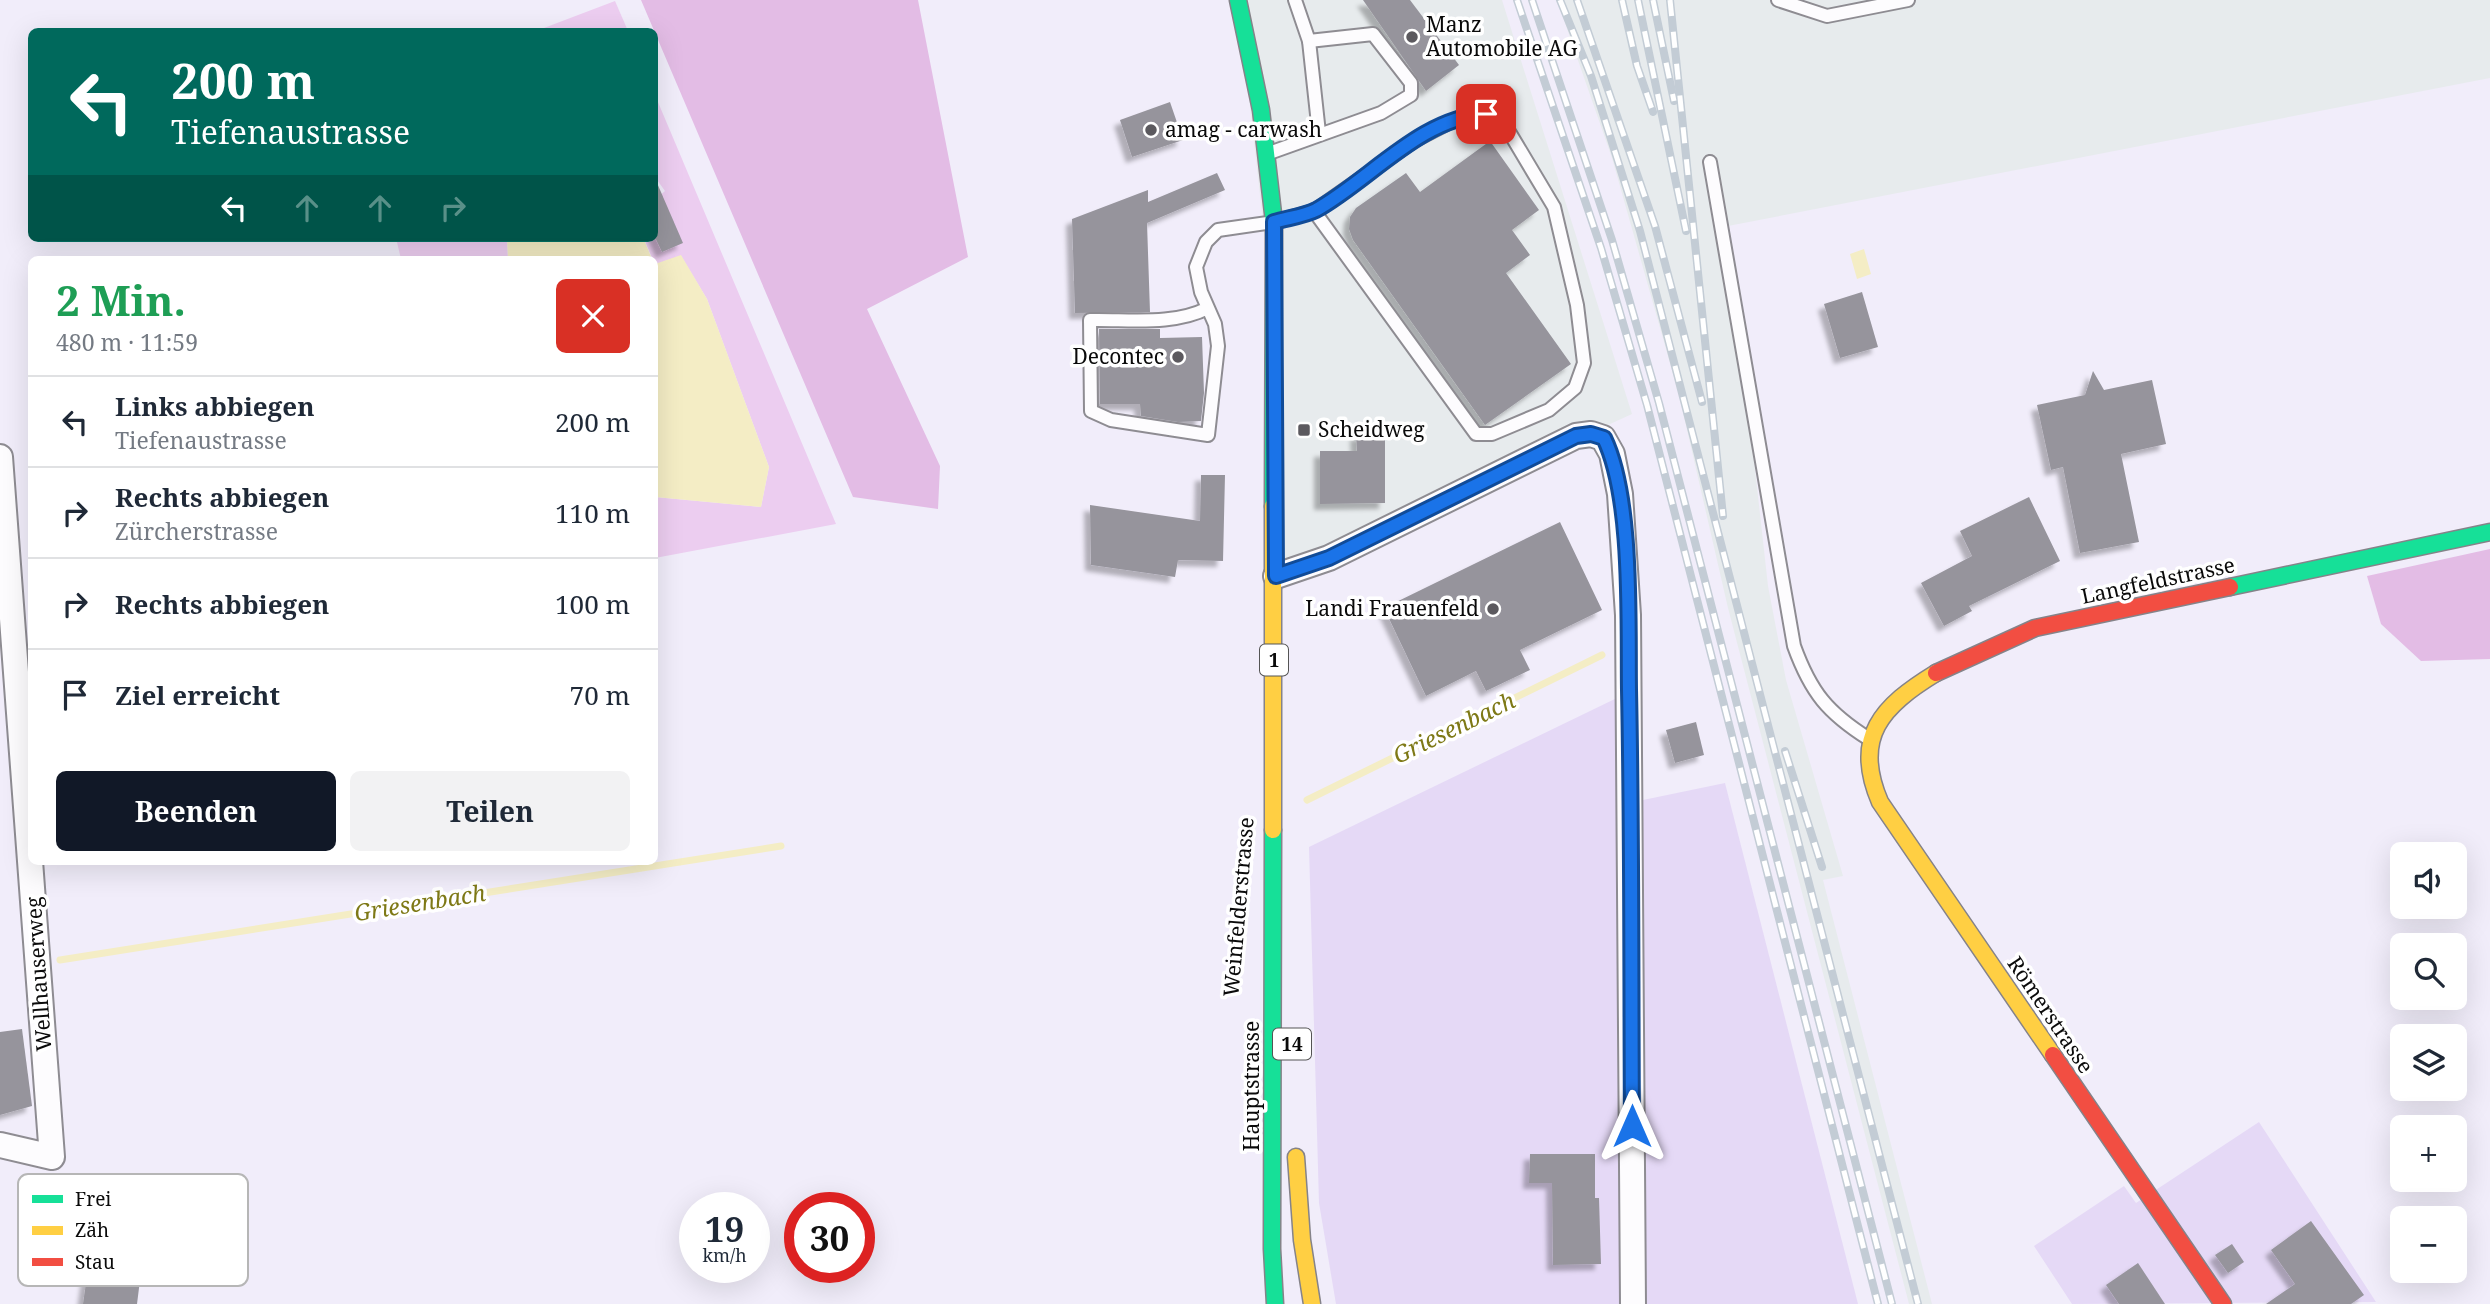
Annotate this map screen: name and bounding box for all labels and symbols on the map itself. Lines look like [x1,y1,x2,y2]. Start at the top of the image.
place label: Manz Automobile AG [1426,10,1577,62]
marker: Manz Automobile AG [1404,29,1420,45]
pin [1456,84,1516,144]
place label: amag - carwash [1165,115,1322,143]
marker: amag - carwash [1143,122,1159,138]
place label: Decontec [1073,342,1164,370]
marker: Decontec [1170,349,1186,365]
place label: Scheidweg [1318,415,1425,443]
marker: Scheidweg [1296,422,1312,438]
street label: Langfeldstrasse [2078,550,2237,610]
place label: Landi Frauenfeld [1305,594,1479,622]
marker: Landi Frauenfeld [1485,601,1501,617]
road number: 1 [1260,645,1288,676]
water label: Griesenbach [1387,684,1520,771]
street label: Weinfelderstrasse [1216,816,1260,998]
water label: Griesenbach [352,876,488,928]
street label: Wellhauserweg [19,895,57,1052]
street label: Römerstrasse [2001,951,2100,1078]
street label: Hauptstrasse [1237,1021,1265,1151]
road number: 14 [1273,1028,1311,1060]
position arrow [1595,1089,1669,1163]
legend [18,1174,248,1286]
text: Frei [75,1186,111,1212]
speed limit sign: 30 [784,1192,875,1283]
text: Zäh [75,1217,109,1243]
text: Stau [75,1249,115,1275]

